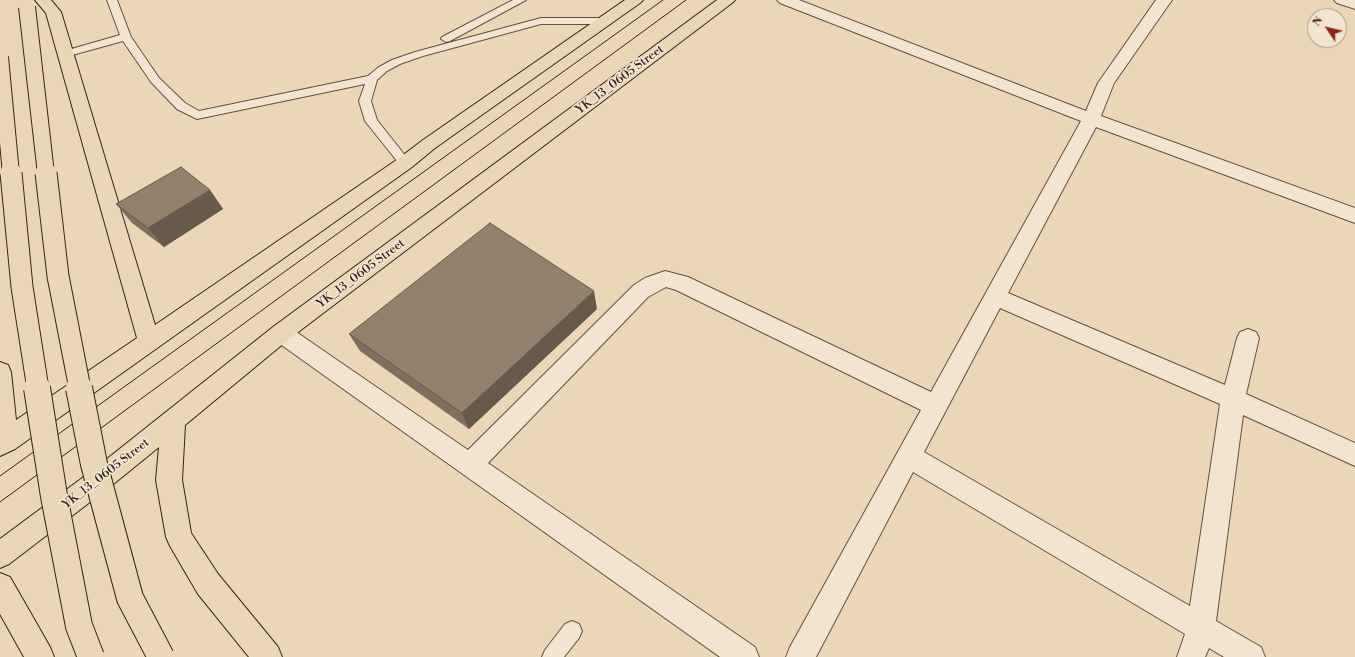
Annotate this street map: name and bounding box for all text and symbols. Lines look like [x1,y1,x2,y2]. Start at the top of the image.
north arrow [1307,8,1347,48]
text: N [1310,14,1326,29]
street label: YK_13_0605 Street [573,42,667,118]
street label: YK_13_0605 Street [314,236,408,312]
street label: YK_13_0605 Street [60,436,152,512]

